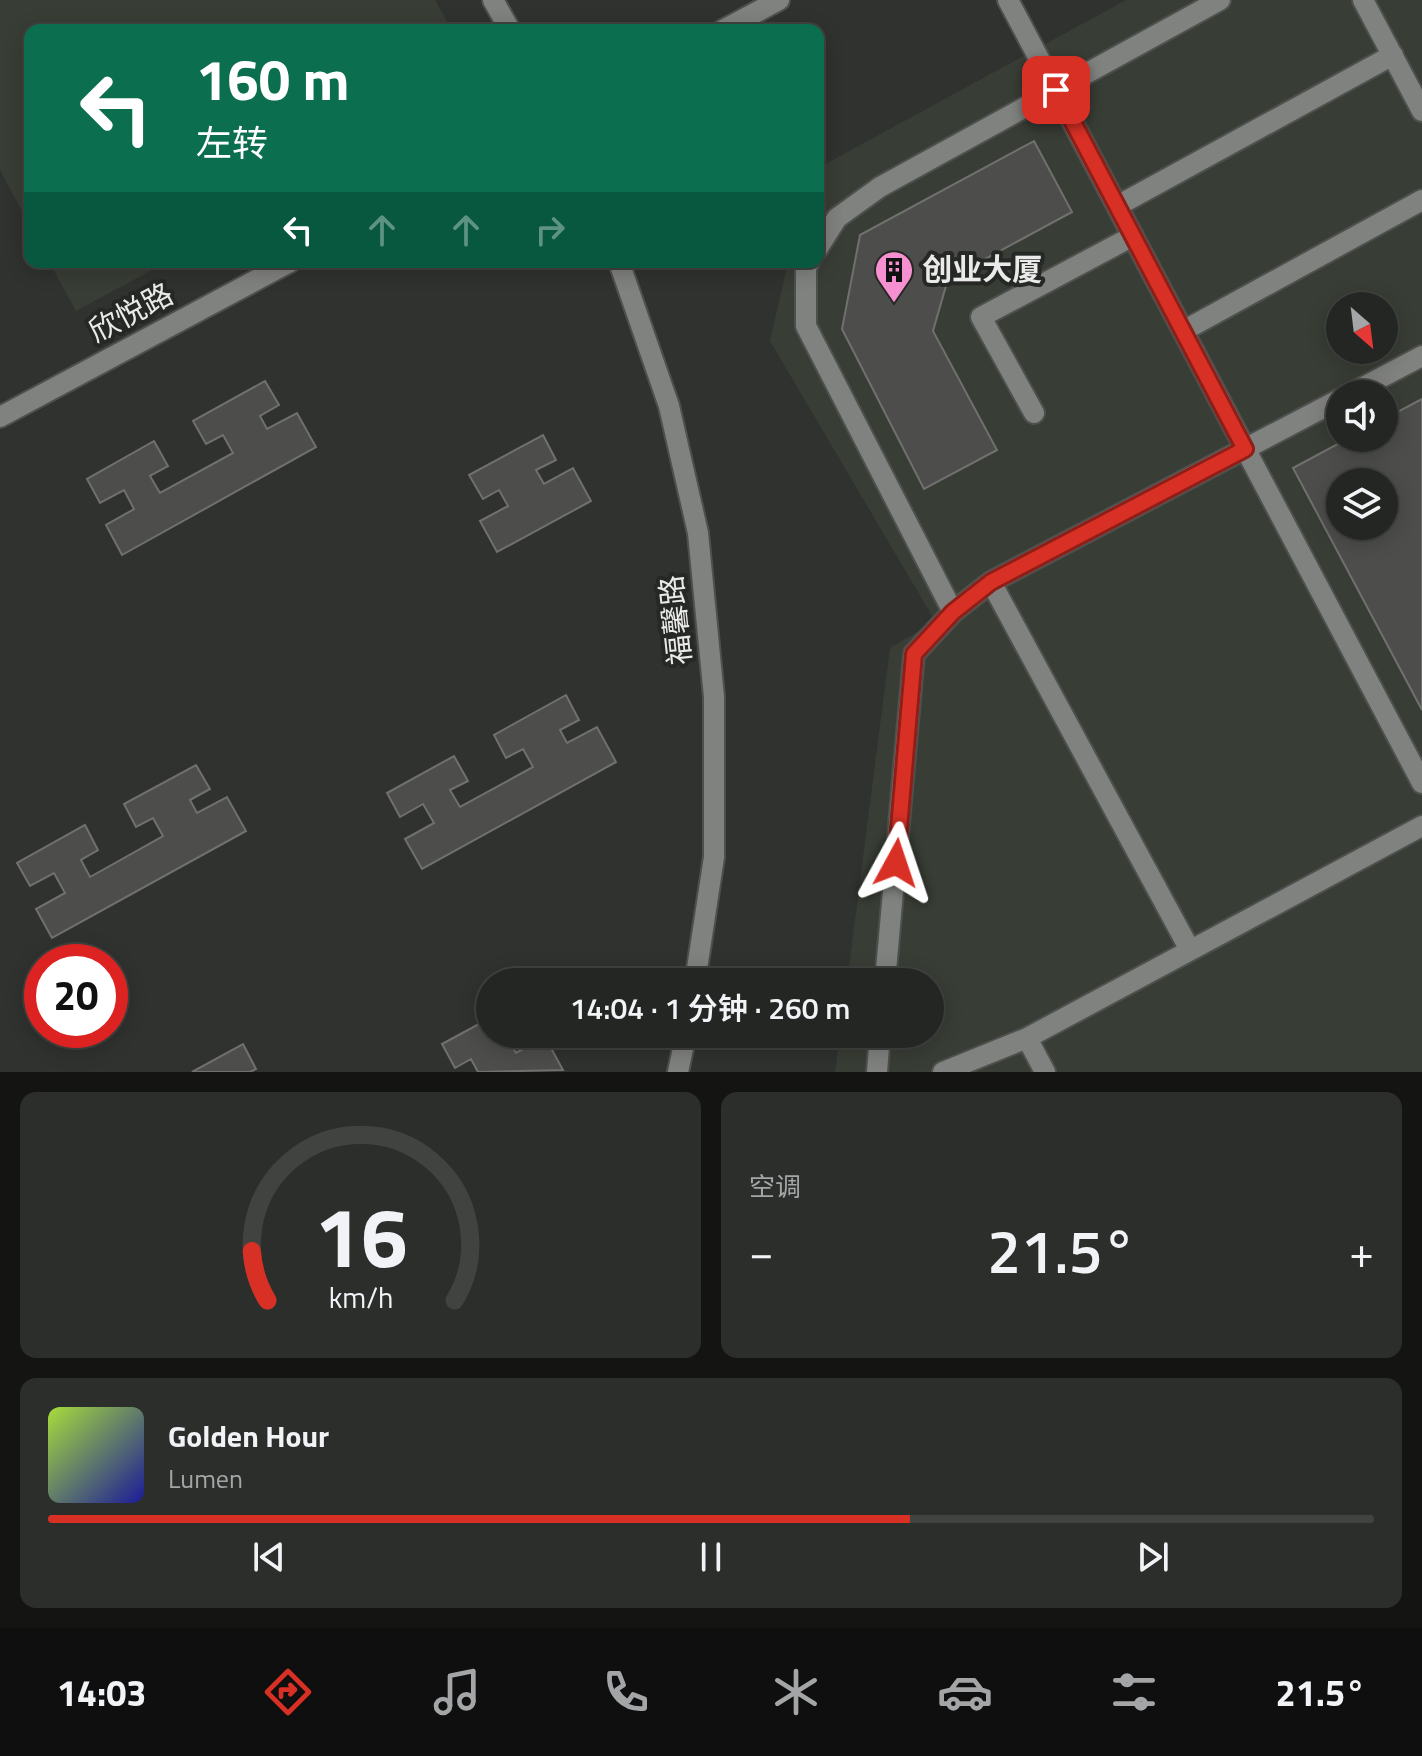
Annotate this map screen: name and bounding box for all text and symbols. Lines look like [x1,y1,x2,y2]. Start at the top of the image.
text: 160 m [196,37,349,122]
icon: left [64,56,168,160]
pin [1022,56,1090,124]
icon: arrive [1034,68,1078,112]
text: 左转 [196,115,268,170]
icon: left [276,208,320,252]
icon: ahead [360,208,404,252]
icon: ahead [444,208,488,252]
icon: right [528,208,572,252]
place label: 创业大厦 [922,246,1042,292]
building icon: 创业大厦 [873,249,915,304]
street label: 欣悦路 [80,271,181,354]
north arrow [1326,292,1398,364]
map controls [1326,292,1398,540]
button: sound [1326,380,1398,452]
button: layers [1326,468,1398,540]
street label: 福馨路 [647,573,703,667]
position arrow [854,821,938,905]
speed limit sign: 20 [24,944,128,1048]
text: 14:04 · 1 分钟 · 260 m [570,985,850,1031]
text: 空调 [749,1167,801,1206]
text: 16 [314,1173,407,1299]
text: 21.5° [987,1205,1136,1296]
text: − [749,1218,774,1285]
text: + [1349,1218,1374,1285]
text: km/h [328,1276,393,1319]
text: Golden Hour [168,1413,329,1459]
text: Lumen [168,1459,243,1498]
icon: previous [247,1535,291,1579]
icon: pause [689,1535,733,1579]
icon: next [1131,1535,1175,1579]
icon: directions [260,1664,316,1720]
icon: music [429,1664,485,1720]
icon: phone [598,1664,654,1720]
icon: climate [768,1664,824,1720]
icon: car [937,1664,993,1720]
icon: filters [1106,1664,1162,1720]
text: 14:03 [57,1665,147,1720]
text: 21.5° [1275,1665,1365,1720]

